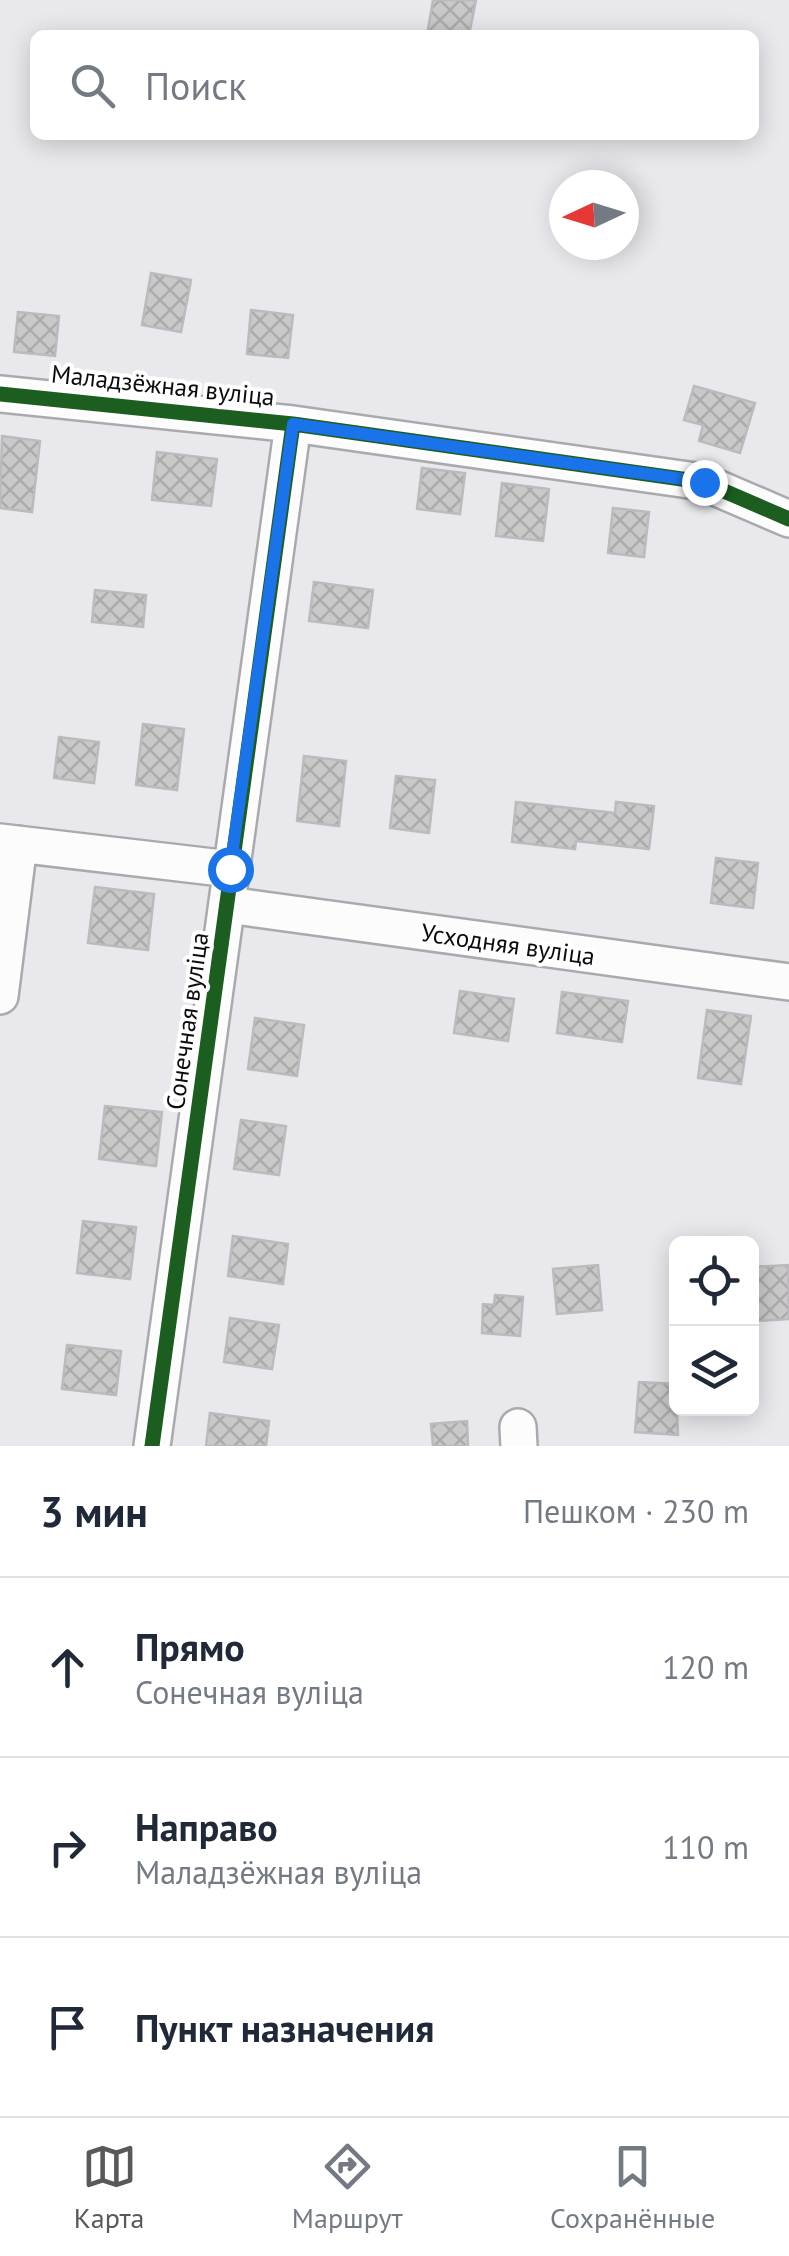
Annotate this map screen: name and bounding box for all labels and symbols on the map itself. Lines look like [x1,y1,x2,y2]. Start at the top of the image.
north arrow [549,170,639,260]
street label: Маладзёжная вуліца [50,357,276,413]
route end [682,460,728,506]
route start [208,847,254,893]
street label: Усходняя вуліца [419,916,597,972]
street label: Сонечная вуліца [159,930,215,1112]

